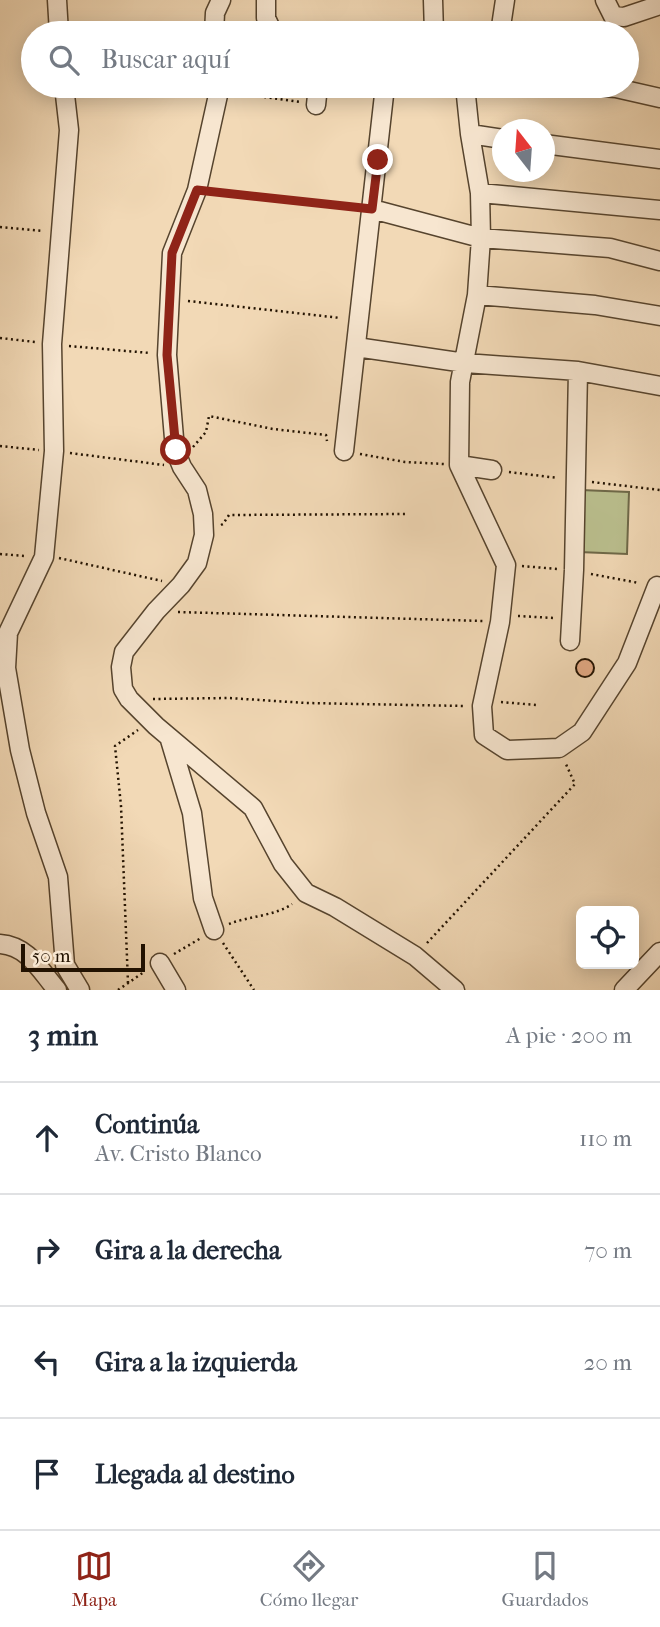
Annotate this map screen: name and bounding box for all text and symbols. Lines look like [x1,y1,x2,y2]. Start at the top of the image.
search box [21,21,639,98]
icon: search [45,41,83,79]
text: Buscar aquí [101,44,230,75]
north arrow [492,119,555,182]
route end [362,144,393,175]
route start [160,434,191,465]
map controls [576,906,639,969]
button: locate [576,906,639,969]
scale bar [21,941,145,973]
text: 50 m [32,945,71,967]
text: 3 min [28,1018,98,1053]
text: A pie · 200 m [506,1022,632,1049]
text: Continúa [95,1109,199,1140]
icon: ahead [28,1119,66,1157]
text: 110 m [579,1125,632,1152]
text: Av. Cristo Blanco [95,1140,262,1167]
icon: right [28,1231,66,1269]
text: Gira a la derecha [95,1235,281,1266]
text: 70 m [584,1237,632,1264]
icon: left [28,1343,66,1381]
text: Gira a la izquierda [95,1347,297,1378]
text: 20 m [583,1349,632,1376]
icon: arrive [28,1455,66,1493]
text: Llegada al destino [95,1459,295,1490]
tab: Mapa [72,1547,117,1611]
tab: Cómo llegar [260,1547,358,1611]
tab: Guardados [501,1547,588,1611]

